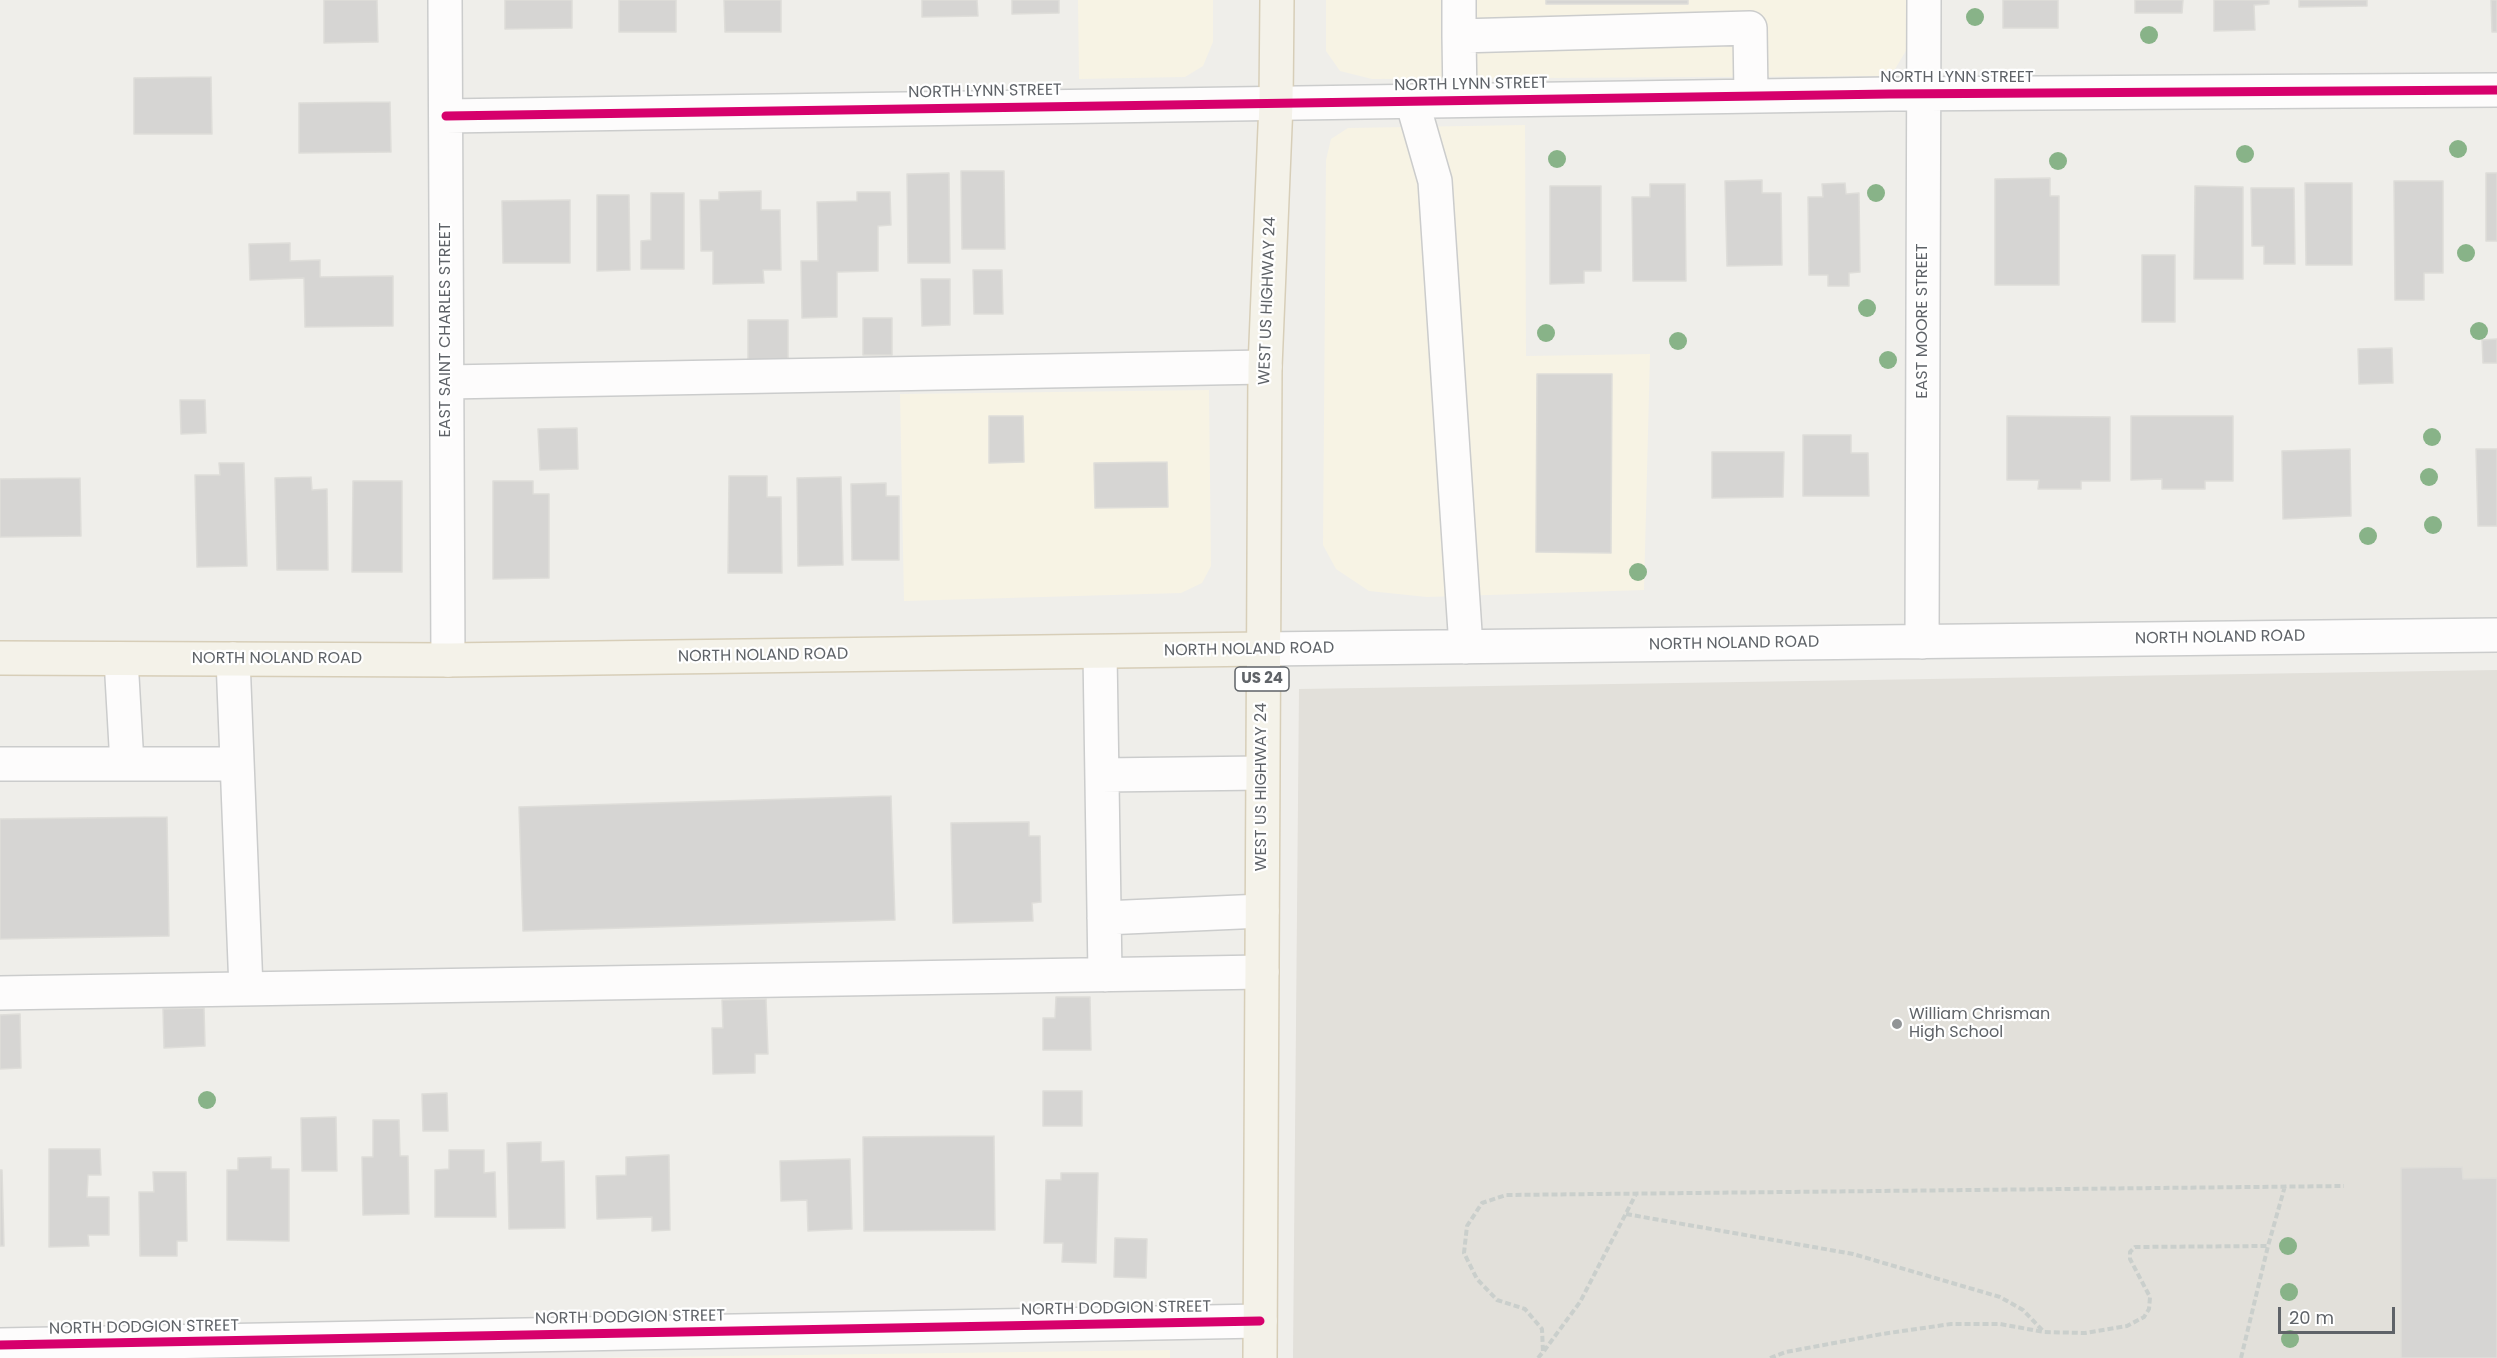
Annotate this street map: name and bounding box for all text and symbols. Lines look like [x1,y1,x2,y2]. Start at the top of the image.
street label: NORTH LYNN STREET [1880,68,2034,88]
street label: NORTH LYNN STREET [1394,74,1548,96]
street label: NORTH LYNN STREET [908,81,1062,103]
street label: WEST US HIGHWAY 24 [1255,217,1281,385]
street label: EAST SAINT CHARLES STREET [436,222,456,438]
street label: EAST MOORE STREET [1913,243,1933,399]
street label: NORTH NOLAND ROAD [2135,627,2305,649]
street label: NORTH NOLAND ROAD [1649,633,1819,655]
street label: NORTH NOLAND ROAD [1164,639,1334,661]
street label: NORTH NOLAND ROAD [678,645,848,667]
street label: NORTH NOLAND ROAD [192,649,362,669]
road number: US 24 [1235,667,1289,691]
street label: WEST US HIGHWAY 24 [1252,703,1272,871]
place label: William Chrisman High School [1909,1005,2050,1043]
marker: William Chrisman High School [1890,1017,1904,1031]
scale bar [2281,1295,2398,1333]
street label: NORTH DODGION STREET [1021,1298,1211,1320]
text: 20 m [2289,1305,2334,1330]
street label: NORTH DODGION STREET [535,1307,725,1329]
street label: NORTH DODGION STREET [49,1317,239,1339]

